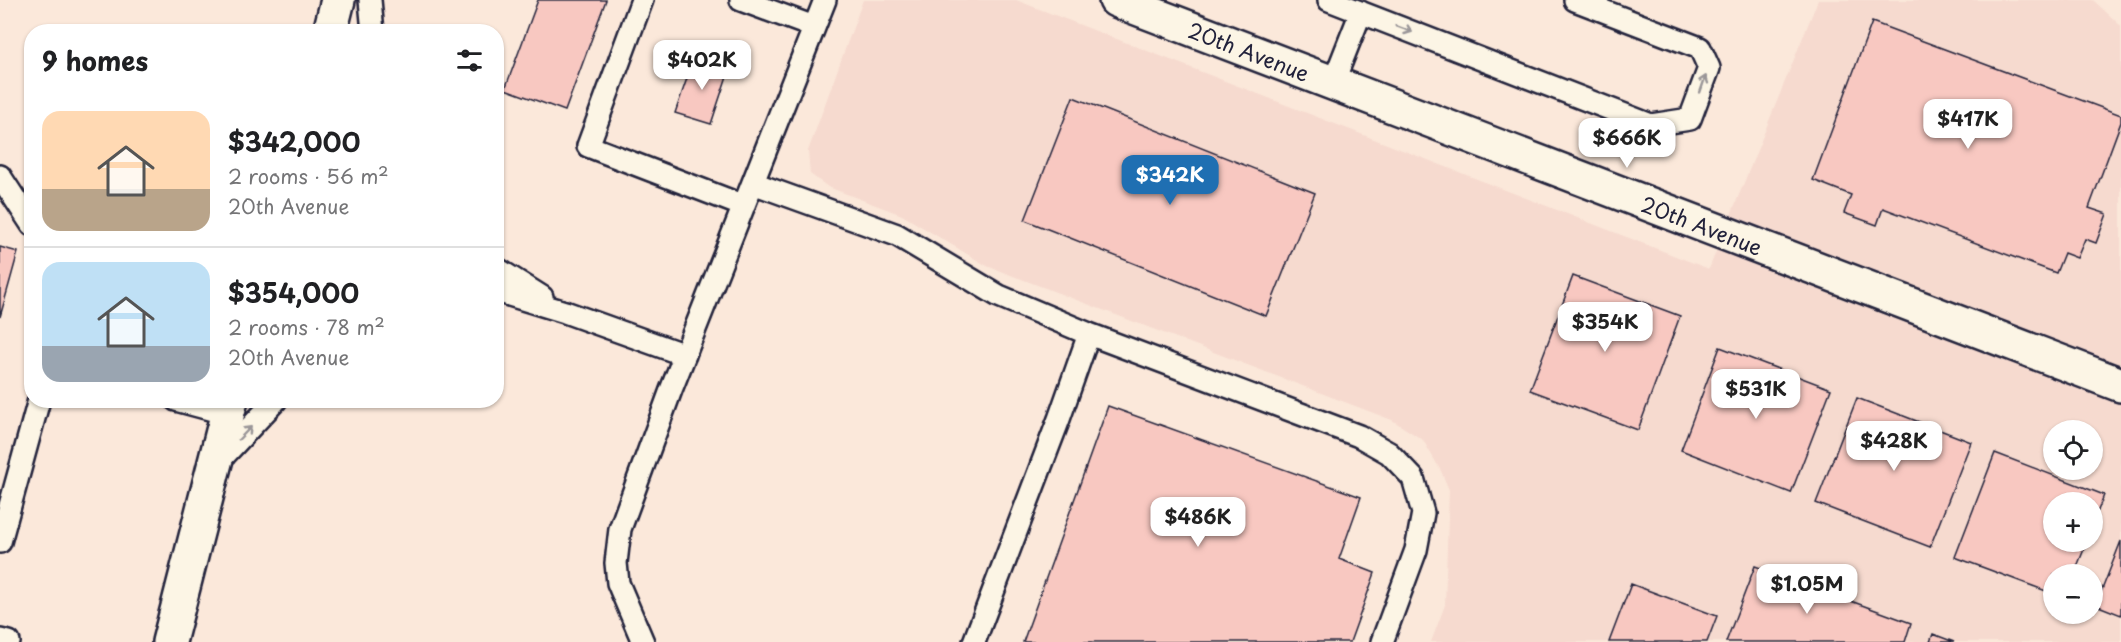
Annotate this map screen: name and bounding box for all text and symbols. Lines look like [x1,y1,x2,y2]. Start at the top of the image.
street label: 20th Avenue [1184,13,1314,89]
one-way arrow [1394,24,1412,35]
pin: $402K [660,40,744,91]
text: 9 homes [42,41,148,80]
icon: filters [453,44,486,77]
text: $402K [667,44,737,74]
one-way arrow [1698,75,1709,94]
pin: $417K [1926,99,2010,150]
text: $417K [1937,103,1999,133]
pin: $666K [1585,118,1669,169]
text: $342,000 [228,122,360,161]
text: $666K [1593,122,1661,152]
icon: home [90,135,162,207]
pin: $342K [1128,155,1212,206]
text: $342K [1136,159,1204,189]
text: 2 rooms · 56 m² [228,161,389,191]
street label: 20th Avenue [1637,187,1767,263]
text: 20th Avenue [228,191,349,221]
text: $354,000 [228,273,359,312]
icon: home [90,286,162,358]
pin: $354K [1563,302,1647,353]
text: $354K [1572,306,1638,336]
text: 2 rooms · 78 m² [228,312,385,342]
text: 20th Avenue [228,342,349,372]
pin: $531K [1714,369,1798,420]
text: $531K [1725,373,1787,403]
map controls [2043,420,2103,624]
button: locate [2043,420,2103,480]
pin: $428K [1852,421,1936,472]
text: $428K [1860,425,1928,455]
one-way arrow [237,426,252,441]
button: + [2043,492,2103,552]
pin: $486K [1156,497,1240,548]
text: $486K [1164,501,1232,531]
pin: $1.05M [1758,564,1856,615]
button: − [2043,564,2103,624]
text: $1.05M [1770,568,1844,598]

